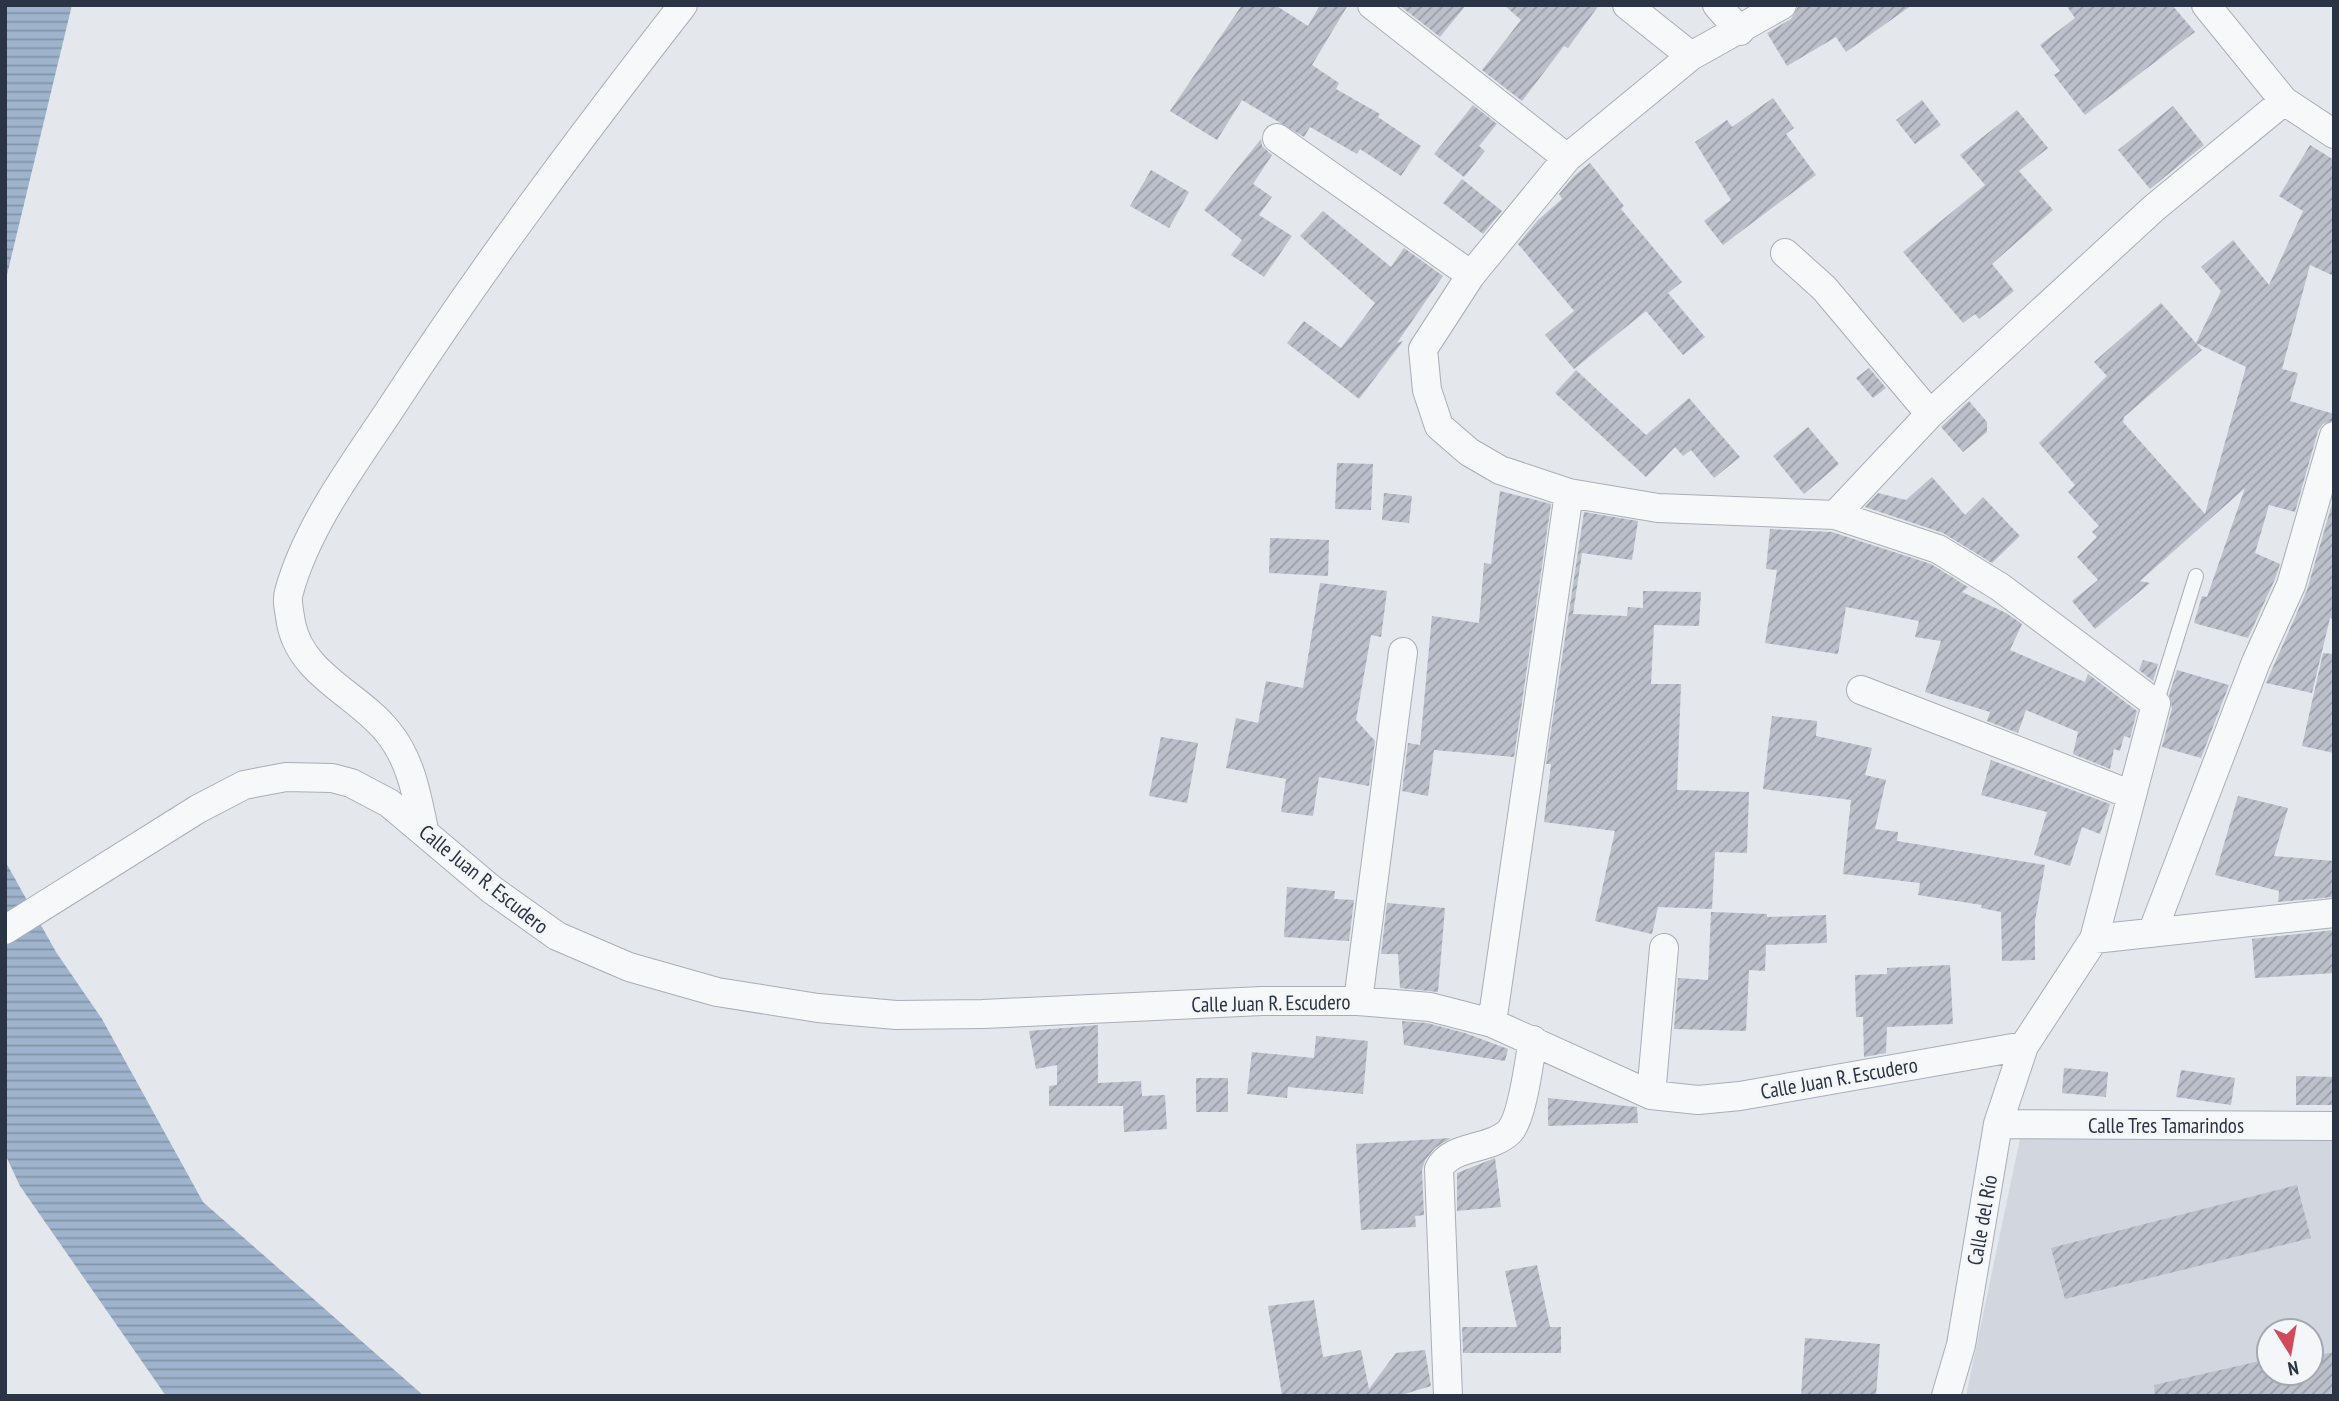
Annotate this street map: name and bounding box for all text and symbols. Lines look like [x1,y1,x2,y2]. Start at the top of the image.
street label: Calle Juan R. Escudero [414,818,554,940]
street label: Calle Juan R. Escudero [1191,988,1351,1018]
street label: Calle Juan R. Escudero [1758,1051,1920,1105]
street label: Calle Tres Tamarindos [2088,1112,2244,1139]
street label: Calle del Río [1961,1173,2003,1267]
north arrow [2255,1317,2325,1387]
text: N [2286,1356,2301,1381]

